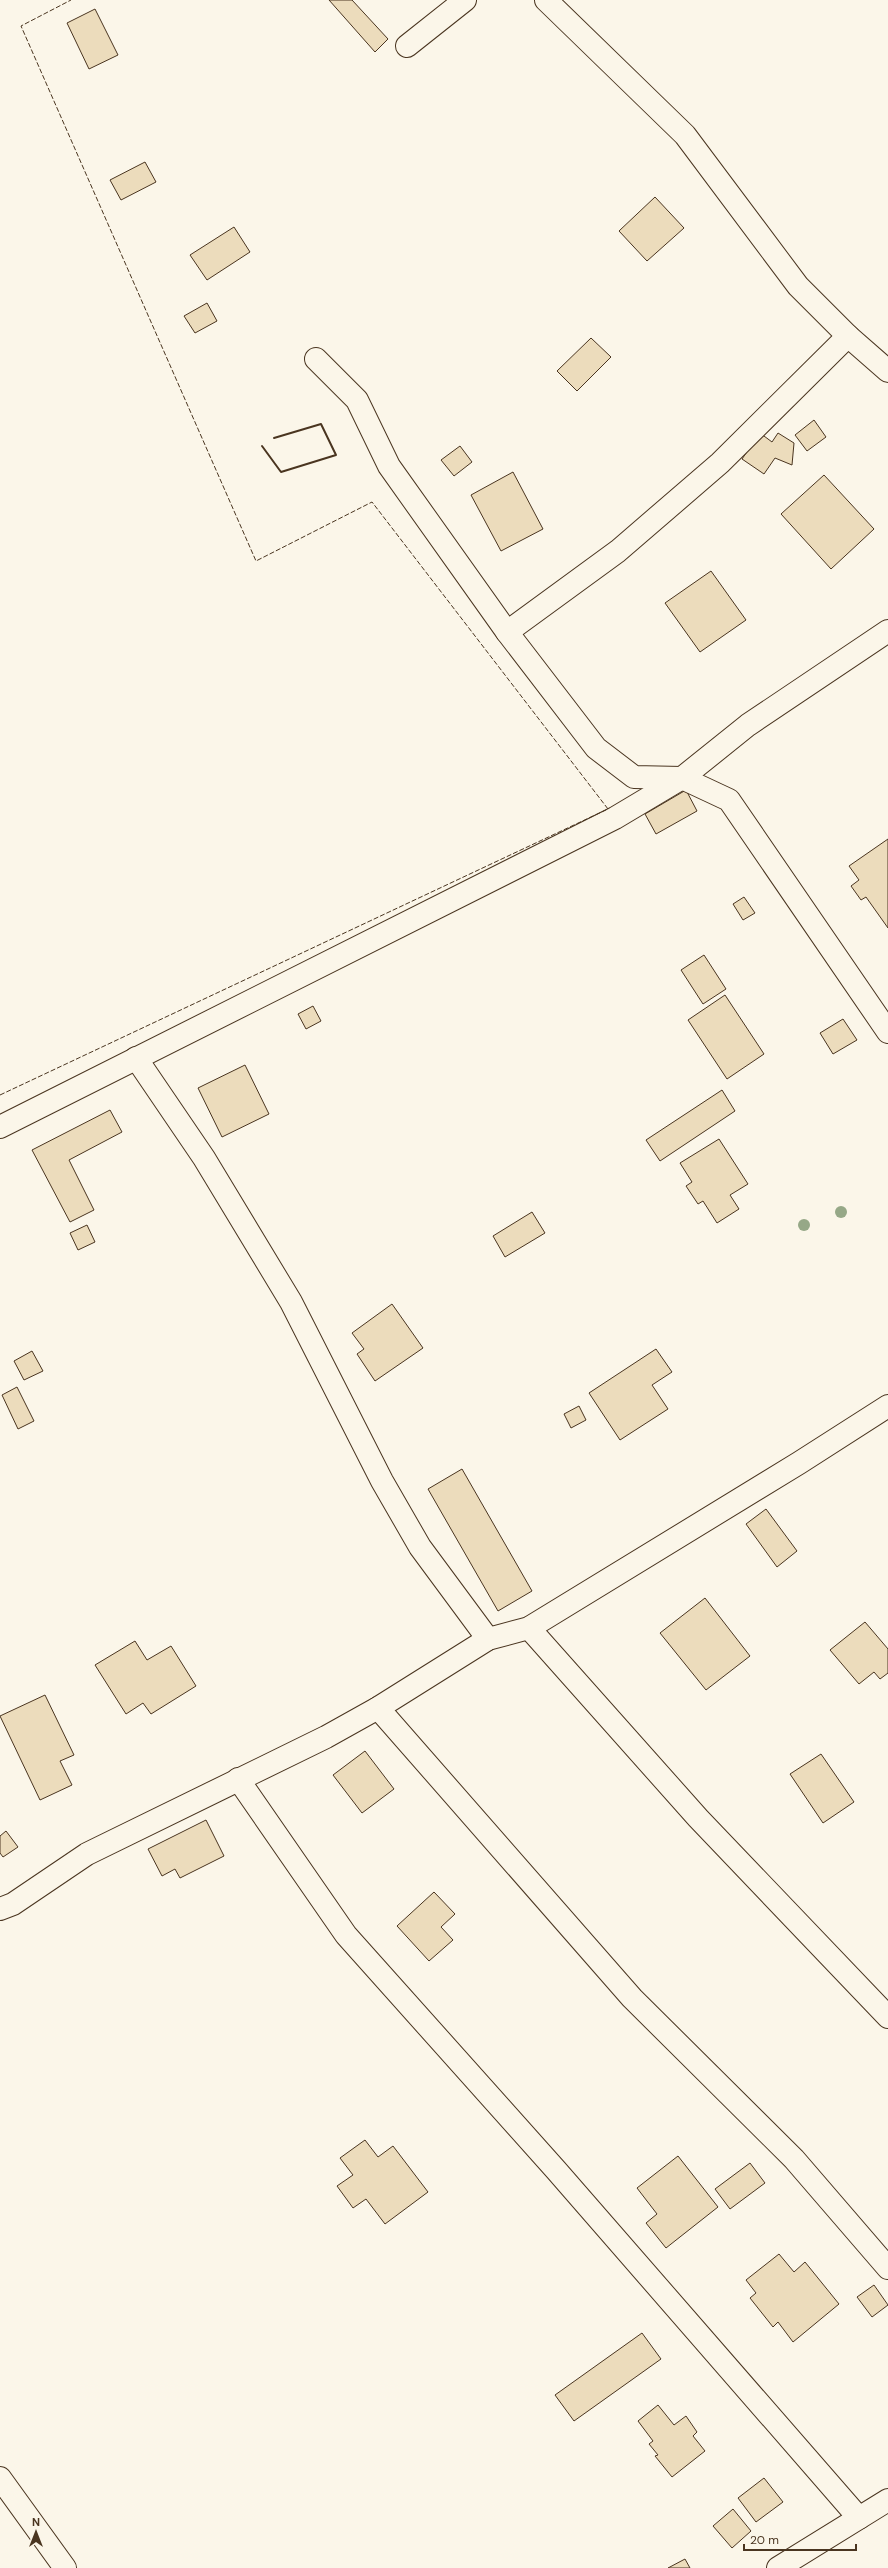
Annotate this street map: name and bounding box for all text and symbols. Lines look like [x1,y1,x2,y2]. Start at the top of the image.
north arrow [16,2512,56,2552]
text: N [32,2515,40,2529]
scale bar [744,2526,856,2552]
text: 20 m [750,2532,779,2548]

